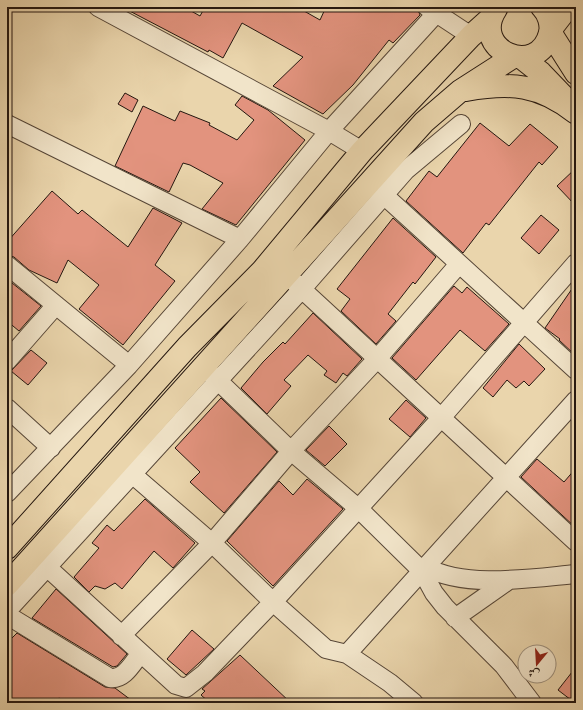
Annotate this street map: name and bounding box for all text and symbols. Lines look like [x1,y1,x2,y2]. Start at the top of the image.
north arrow [517,644,557,684]
text: ش [527,665,541,681]

